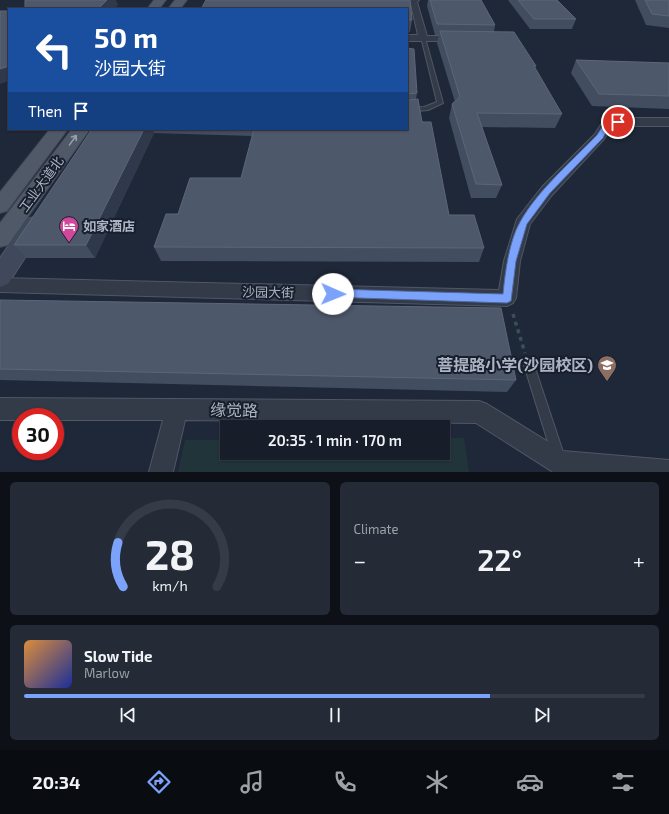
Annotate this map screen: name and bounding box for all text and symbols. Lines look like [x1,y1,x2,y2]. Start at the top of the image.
text: 50 m [94,20,158,54]
icon: left [28,24,80,76]
text: 沙园大街 [94,57,166,79]
icon: arrive [70,100,92,122]
text: Then [28,102,62,120]
pin [601,105,635,139]
icon: arrive [607,111,629,133]
one-way arrow [69,135,77,146]
street label: 工业大道北 [15,153,67,215]
hotel icon: 如家酒店 [58,215,80,243]
place label: 如家酒店 [83,218,135,234]
position arrow [312,273,354,315]
street label: 沙园大街 [242,284,294,300]
school or university icon: 菩提路小学(沙园校区) [596,354,618,382]
place label: 菩提路小学(沙园校区) [437,355,593,374]
street label: 缘觉路 [210,400,258,419]
speed limit sign: 30 [12,408,64,460]
text: 20:35 · 1 min · 170 m [268,431,402,449]
text: Climate [354,521,398,537]
text: 28 [145,527,195,577]
text: 22° [477,541,522,577]
text: − [354,547,366,573]
text: + [633,547,645,573]
text: km/h [152,576,187,593]
text: Slow Tide [84,647,152,665]
text: Marlow [84,665,130,681]
icon: previous [117,704,139,726]
icon: pause [324,704,346,726]
icon: next [531,704,553,726]
icon: directions [145,768,173,796]
icon: music [238,768,266,796]
icon: phone [331,768,359,796]
icon: climate [423,768,451,796]
icon: car [516,768,544,796]
icon: filters [609,768,637,796]
text: 20:34 [32,771,80,793]

